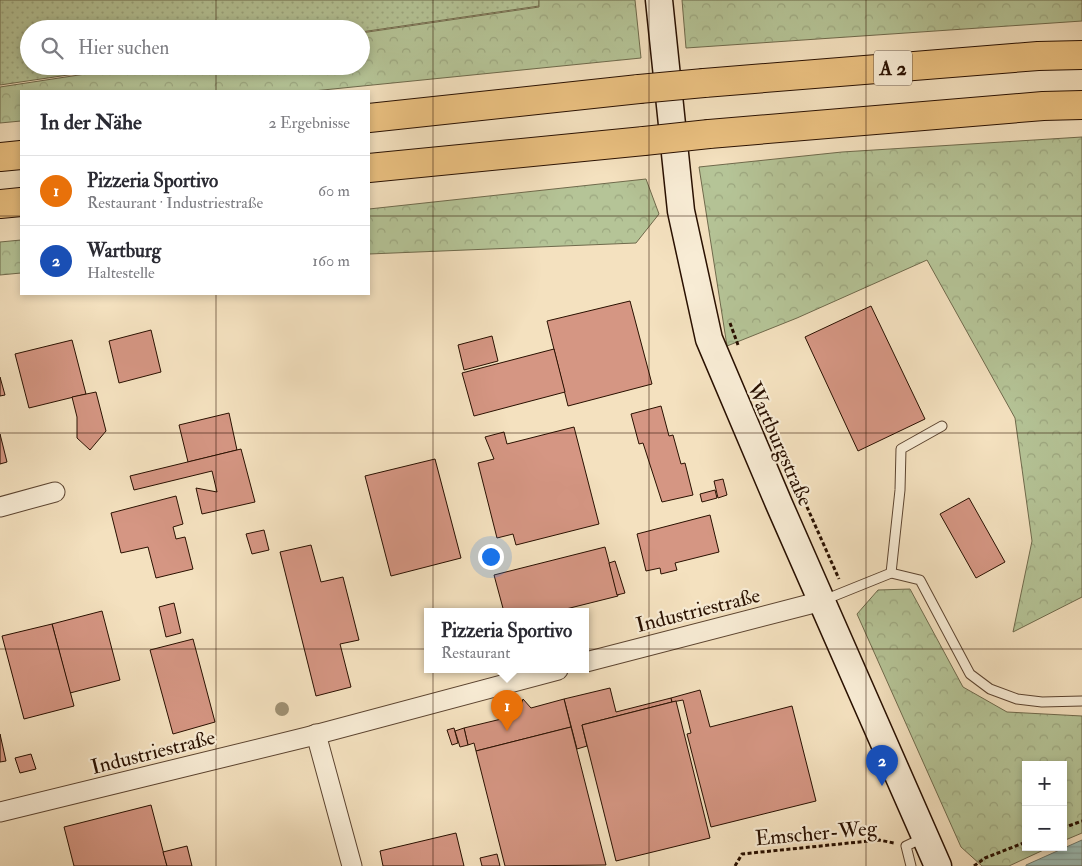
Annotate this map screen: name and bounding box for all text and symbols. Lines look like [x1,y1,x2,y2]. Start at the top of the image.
search box [20,20,370,75]
icon: search [38,34,66,62]
text: Hier suchen [78,36,169,60]
road number: A 2 [874,50,912,86]
text: In der Nähe [40,109,142,136]
text: 2 Ergebnisse [269,113,350,133]
text: Pizzeria Sportivo [87,169,218,193]
text: 1 [53,181,59,201]
text: 60 m [318,181,350,201]
text: Restaurant · Industriestraße [87,193,263,213]
text: Wartburg [87,239,161,263]
text: 2 [52,251,60,271]
text: 160 m [312,251,350,271]
text: Haltestelle [87,263,155,283]
street label: Wartburgstraße [740,377,819,510]
your location [478,544,504,570]
street label: Industriestraße [633,582,763,639]
popup [424,608,589,673]
text: Pizzeria Sportivo [441,619,572,643]
text: Restaurant [441,643,510,663]
pin: 1 [491,690,523,731]
street label: Industriestraße [88,724,218,781]
pin: 2 [866,745,898,786]
map controls [1022,761,1067,851]
button: + [1022,761,1067,806]
button: − [1022,806,1067,851]
street label: Emscher-Weg [754,815,879,852]

